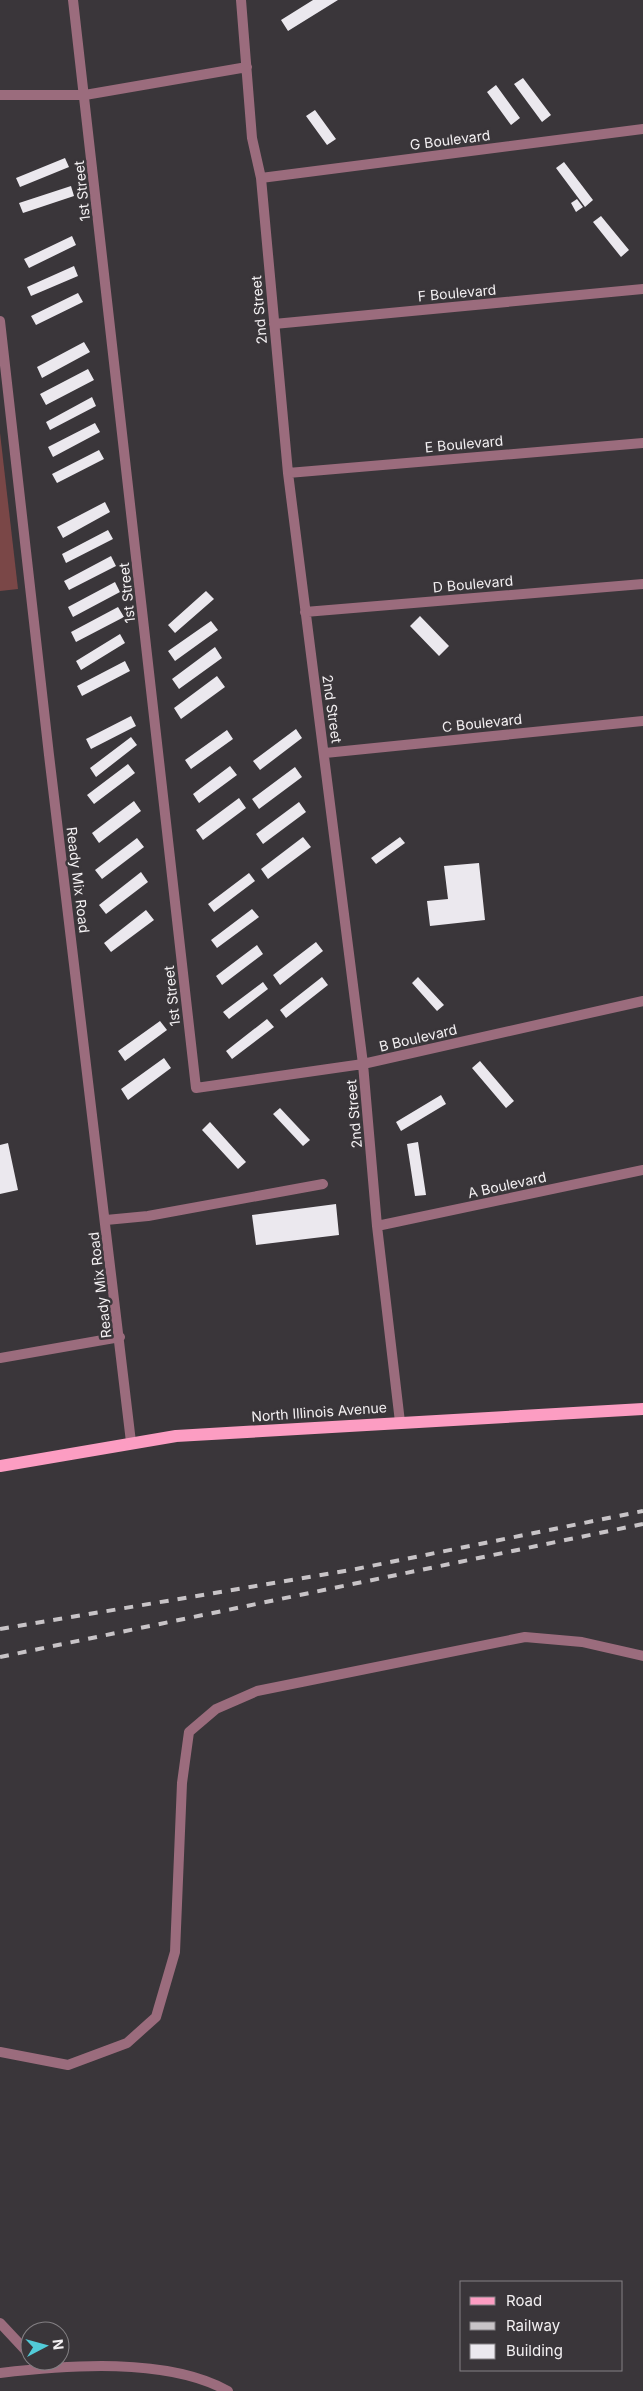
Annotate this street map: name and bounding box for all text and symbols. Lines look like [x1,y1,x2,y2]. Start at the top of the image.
street label: G Boulevard [409,126,491,153]
street label: 1st Street [70,159,93,222]
street label: 2nd Street [247,275,270,345]
street label: F Boulevard [417,281,497,304]
street label: E Boulevard [424,432,504,455]
street label: 1st Street [115,561,138,624]
street label: D Boulevard [432,572,514,595]
street label: 2nd Street [319,674,346,745]
street label: C Boulevard [441,710,523,735]
street label: Ready Mix Road [64,826,93,934]
street label: 1st Street [160,964,183,1027]
street label: B Boulevard [377,1020,459,1055]
street label: 2nd Street [342,1079,365,1149]
street label: A Boulevard [466,1168,548,1201]
street label: Ready Mix Road [85,1231,114,1339]
street label: North Illinois Avenue [251,1398,387,1425]
legend [460,2281,623,2371]
text: Road [506,2291,542,2310]
text: Railway [506,2316,561,2335]
north arrow [20,2321,70,2371]
text: N [49,2338,67,2351]
text: Building [506,2341,563,2360]

